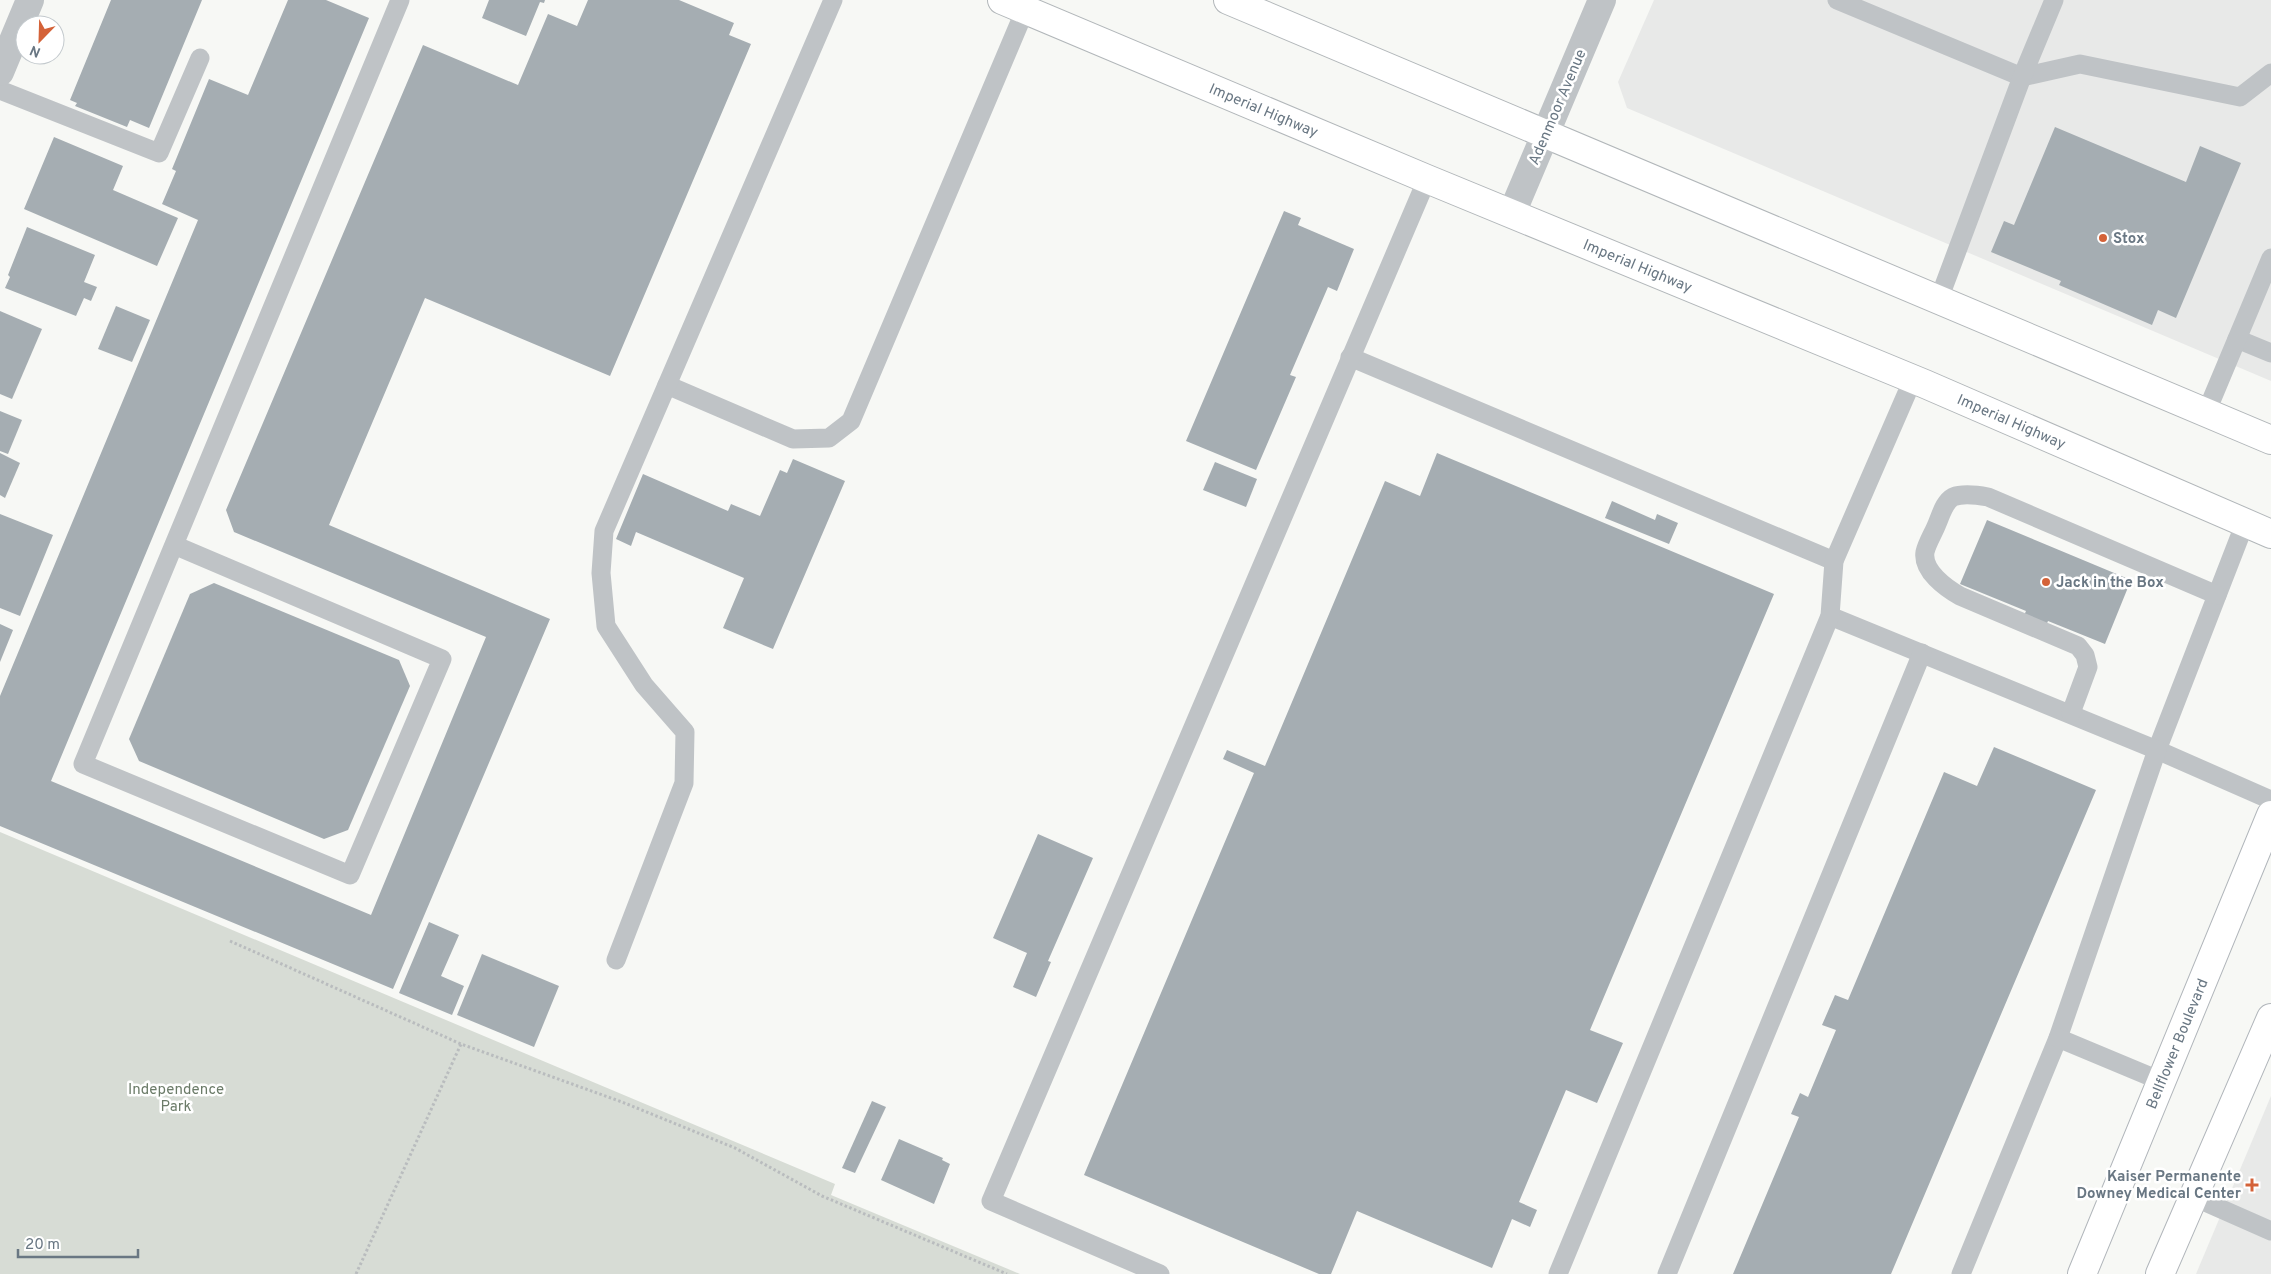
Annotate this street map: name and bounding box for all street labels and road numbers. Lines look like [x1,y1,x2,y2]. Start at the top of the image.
street label: Adenmoor Avenue [1525,47,1591,168]
street label: Imperial Highway [1206,80,1321,143]
street label: Imperial Highway [1580,236,1695,298]
street label: Imperial Highway [1954,391,2068,455]
street label: Bellflower Boulevard [2143,976,2213,1112]

